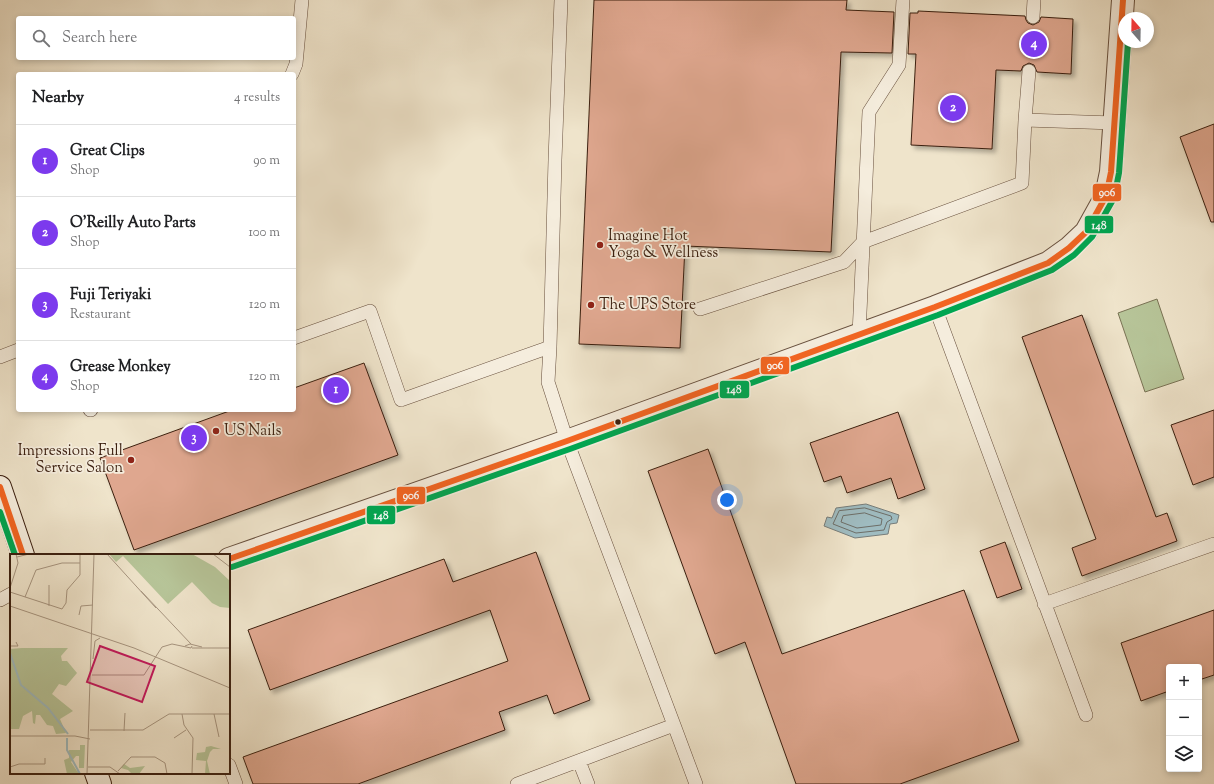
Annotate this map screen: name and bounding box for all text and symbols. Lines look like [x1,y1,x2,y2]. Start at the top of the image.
north arrow [1118,12,1154,48]
search box [16,16,296,60]
icon: search [30,27,52,49]
text: Search here [62,28,137,49]
pin: 4 [1021,29,1047,59]
text: Nearby [32,86,84,110]
text: 4 results [234,89,280,107]
pin: 2 [940,93,966,123]
text: Great Clips [70,141,145,162]
text: 1 [43,152,47,170]
text: 90 m [253,152,280,170]
text: Shop [70,162,99,180]
line badge: 906 [1092,183,1122,202]
text: 906 [1099,185,1116,201]
text: O'Reilly Auto Parts [70,213,196,234]
line badge: 148 [1084,215,1114,234]
text: 148 [1091,218,1107,234]
text: 2 [42,224,48,242]
text: 100 m [248,224,280,242]
place label: Imagine Hot Yoga & Wellness [608,226,718,264]
text: Shop [70,234,99,252]
marker: Imagine Hot Yoga & Wellness [595,240,605,250]
text: Fuji Teriyaki [70,285,151,306]
place label: The UPS Store [599,295,696,316]
text: 3 [42,296,48,314]
text: 120 m [249,296,280,314]
marker: The UPS Store [586,300,596,310]
text: Restaurant [70,306,131,324]
line badge: 906 [760,356,790,375]
text: Grease Monkey [70,357,171,378]
text: 906 [767,358,784,374]
text: 4 [42,368,48,386]
text: 120 m [249,368,280,386]
pin: 1 [323,375,349,405]
text: Shop [70,378,99,396]
line badge: 148 [719,380,750,399]
text: 148 [726,382,742,398]
unlabelled marker [613,417,623,427]
place label: US Nails [224,421,282,442]
pin: 3 [181,423,207,453]
marker: US Nails [211,426,221,436]
place label: Impressions Full Service Salon [18,441,123,479]
marker: Impressions Full Service Salon [126,455,136,465]
line badge: 906 [396,486,426,505]
text: 906 [403,488,420,504]
your location [717,490,737,510]
line badge: 148 [366,505,396,525]
text: 148 [373,508,389,524]
inset map [10,554,230,774]
map controls [1166,664,1202,772]
button: + [1166,664,1202,700]
button: − [1166,700,1202,736]
button: layers [1166,736,1202,772]

